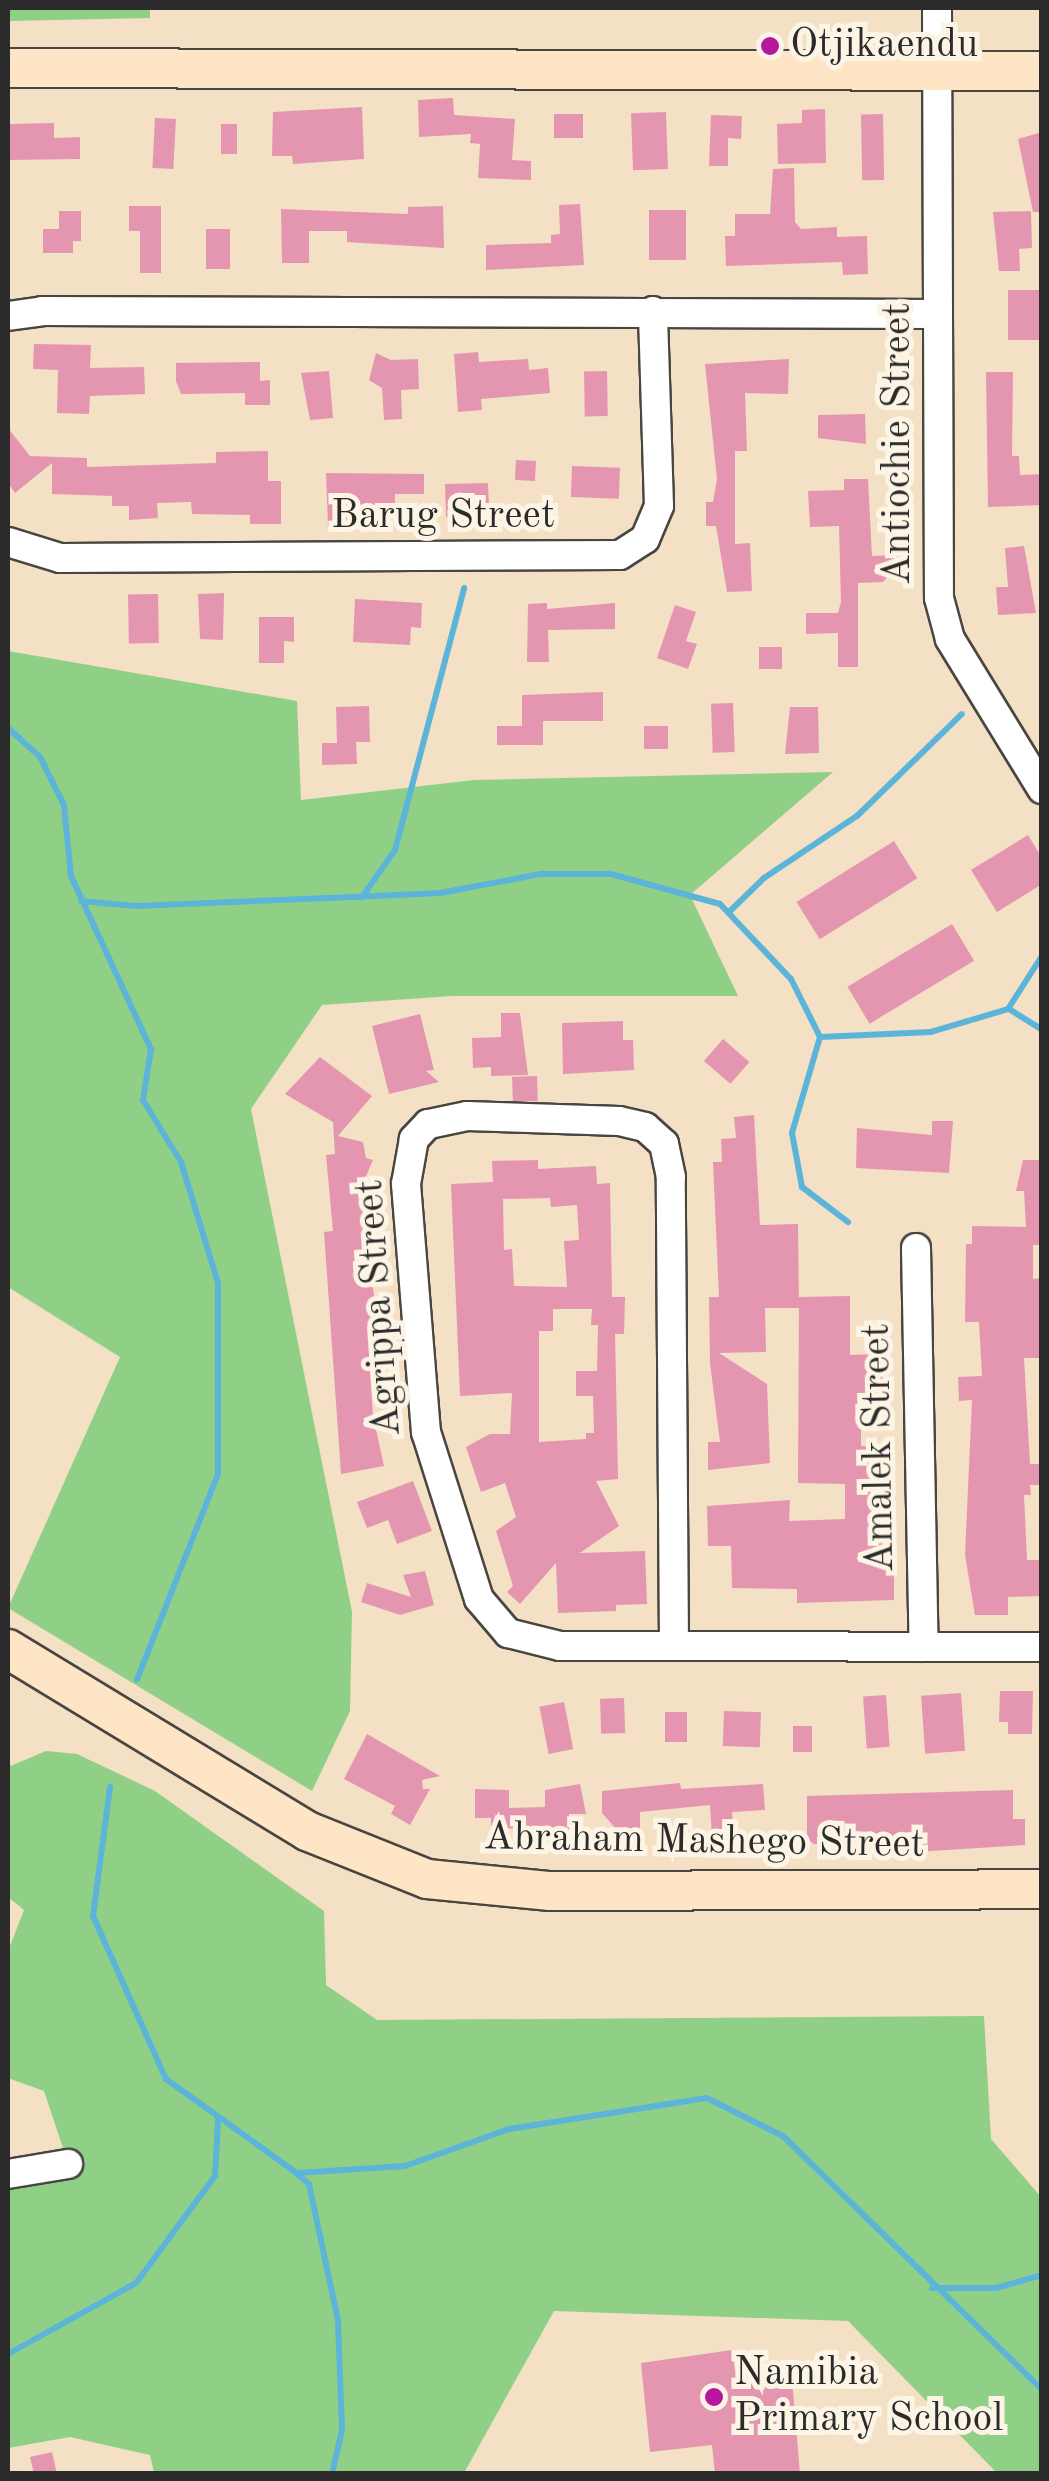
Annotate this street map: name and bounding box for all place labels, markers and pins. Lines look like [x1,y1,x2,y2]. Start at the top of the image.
place label: Otjikaendu [790,22,978,70]
marker: Otjikaendu [759,35,781,57]
place label: Namibia Primary School [734,2350,1003,2444]
marker: Namibia Primary School [703,2386,725,2408]

